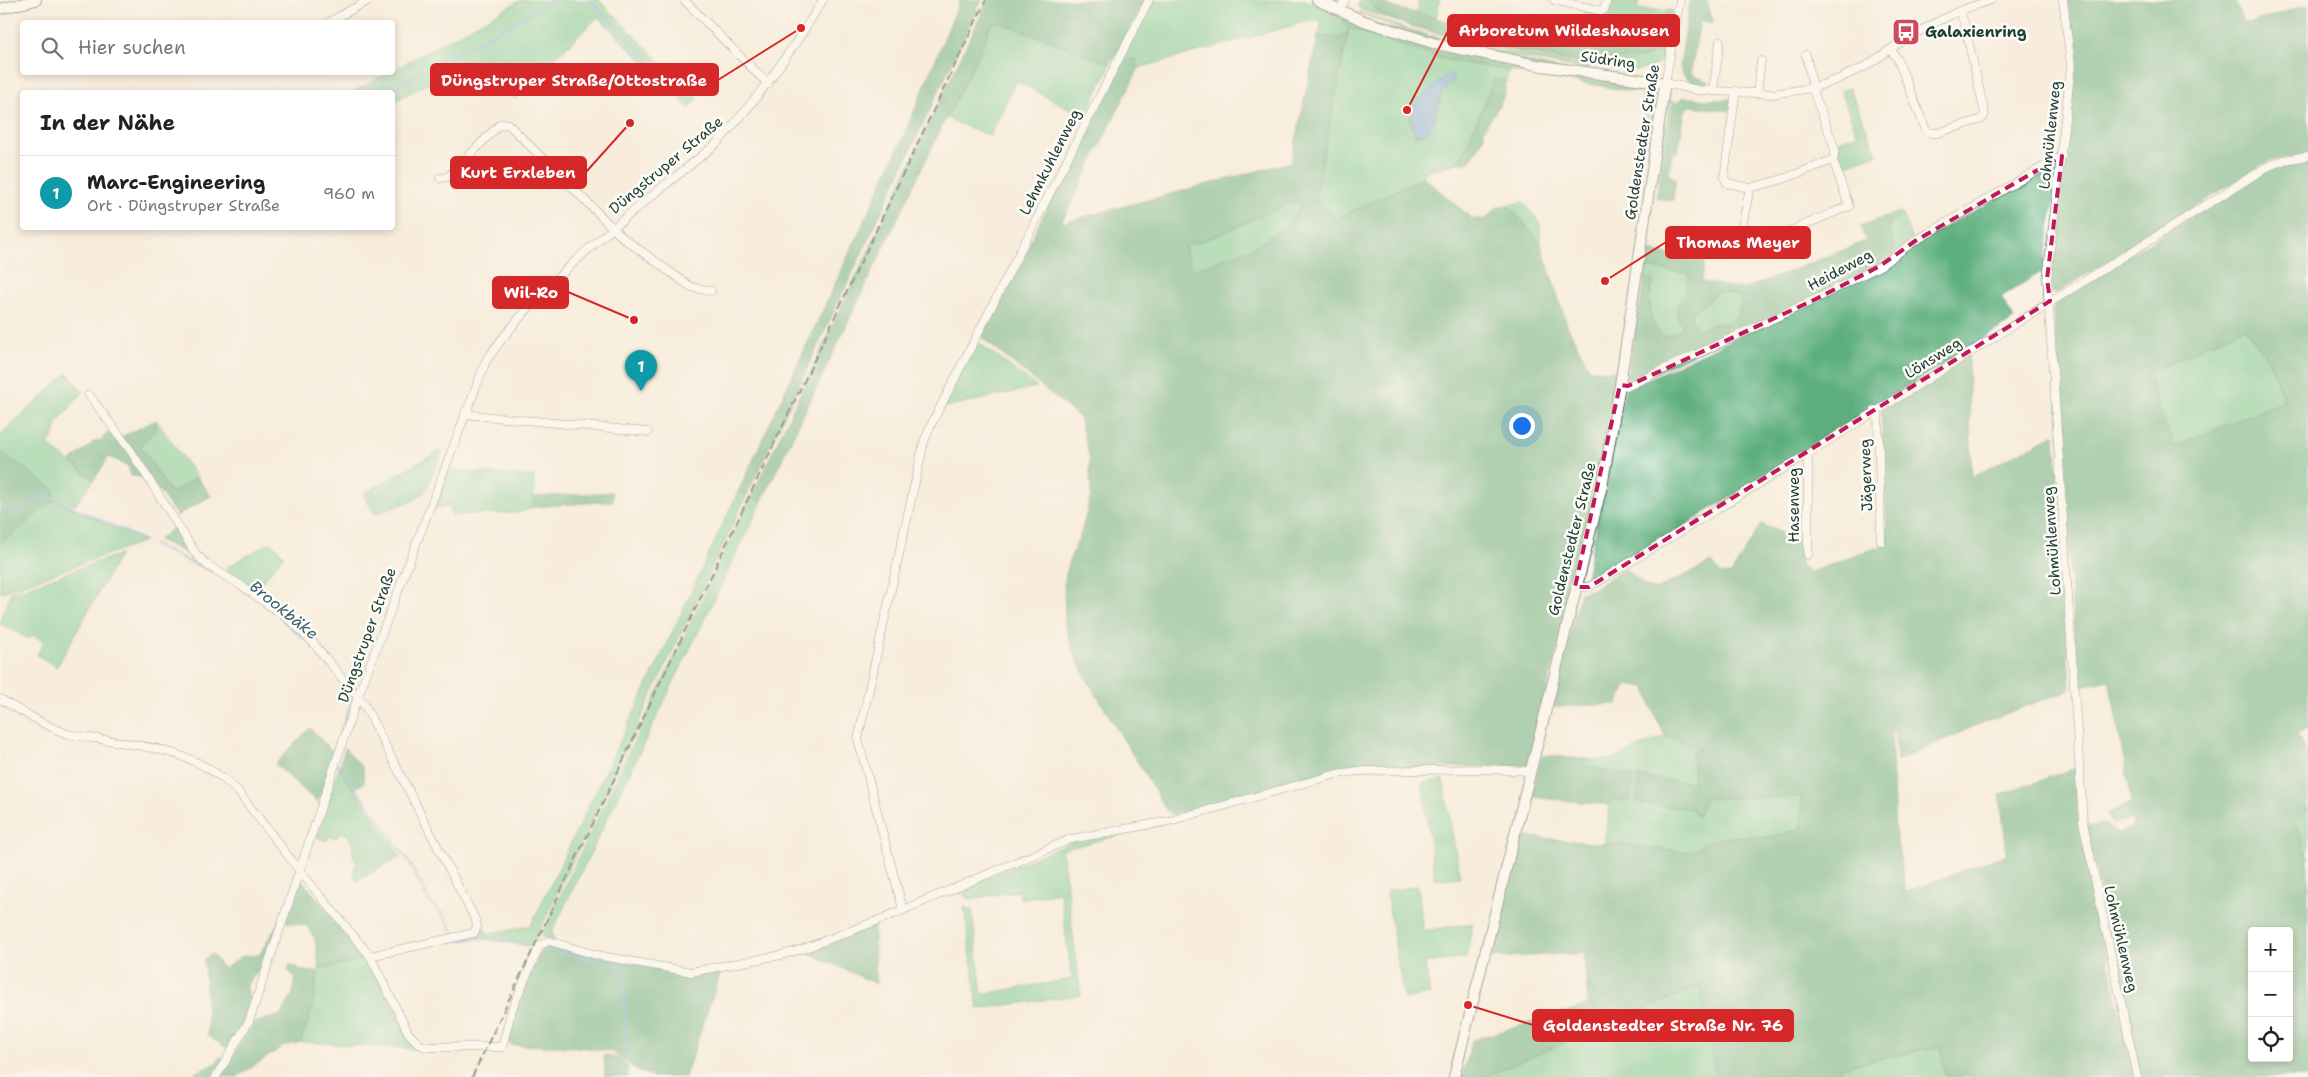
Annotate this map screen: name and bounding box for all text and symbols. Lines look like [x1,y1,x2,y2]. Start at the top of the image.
callout: Arboretum Wildeshausen [1448,15,1679,46]
bus stop icon: Galaxienring [1891,17,1921,47]
search box [20,20,395,75]
text: Arboretum Wildeshausen [1459,20,1670,41]
place label: Galaxienring [1925,22,2027,42]
icon: search [38,34,66,62]
text: Hier suchen [78,35,186,60]
street label: Südring [1579,46,1637,74]
street label: Goldenstedter Straße [1620,63,1664,221]
callout: Düngstruper Straße/Ottostraße [431,64,718,95]
text: Düngstruper Straße/Ottostraße [441,70,707,91]
street label: Lohmühlenweg [2034,80,2066,190]
street label: Lehmkuhlenweg [1015,106,1085,218]
text: In der Nähe [40,109,175,137]
street label: Düngstruper Straße [605,111,727,219]
callout: Kurt Erxleben [451,157,586,188]
text: Kurt Erxleben [460,162,576,183]
text: Marc-Engineering [87,170,265,195]
text: 1 [52,183,60,204]
text: 960 m [323,183,375,204]
text: Ort · Düngstruper Straße [87,195,280,216]
callout: Thomas Meyer [1666,227,1810,258]
text: Thomas Meyer [1676,232,1800,253]
street label: Heideweg [1804,244,1876,296]
callout: Wil-Ro [493,277,568,308]
text: Wil-Ro [504,282,558,303]
street label: Lönsweg [1901,333,1965,383]
pin: 1 [625,350,657,391]
your location [1509,413,1535,439]
street label: Jägerweg [1855,438,1877,512]
street label: Goldenstedter Straße [1543,460,1601,618]
street label: Hasenweg [1784,467,1804,543]
street label: Lohmühlenweg [2038,486,2066,596]
street label: Düngstruper Straße [333,565,401,705]
water label: Brookbäke [245,576,323,644]
street label: Lohmühlenweg [2099,884,2143,994]
map controls [2248,927,2293,1062]
button: + [2248,927,2293,972]
button: − [2248,972,2293,1017]
callout: Goldenstedter Straße Nr. 76 [1533,1010,1793,1041]
text: Goldenstedter Straße Nr. 76 [1543,1015,1783,1036]
button: locate [2248,1017,2293,1062]

